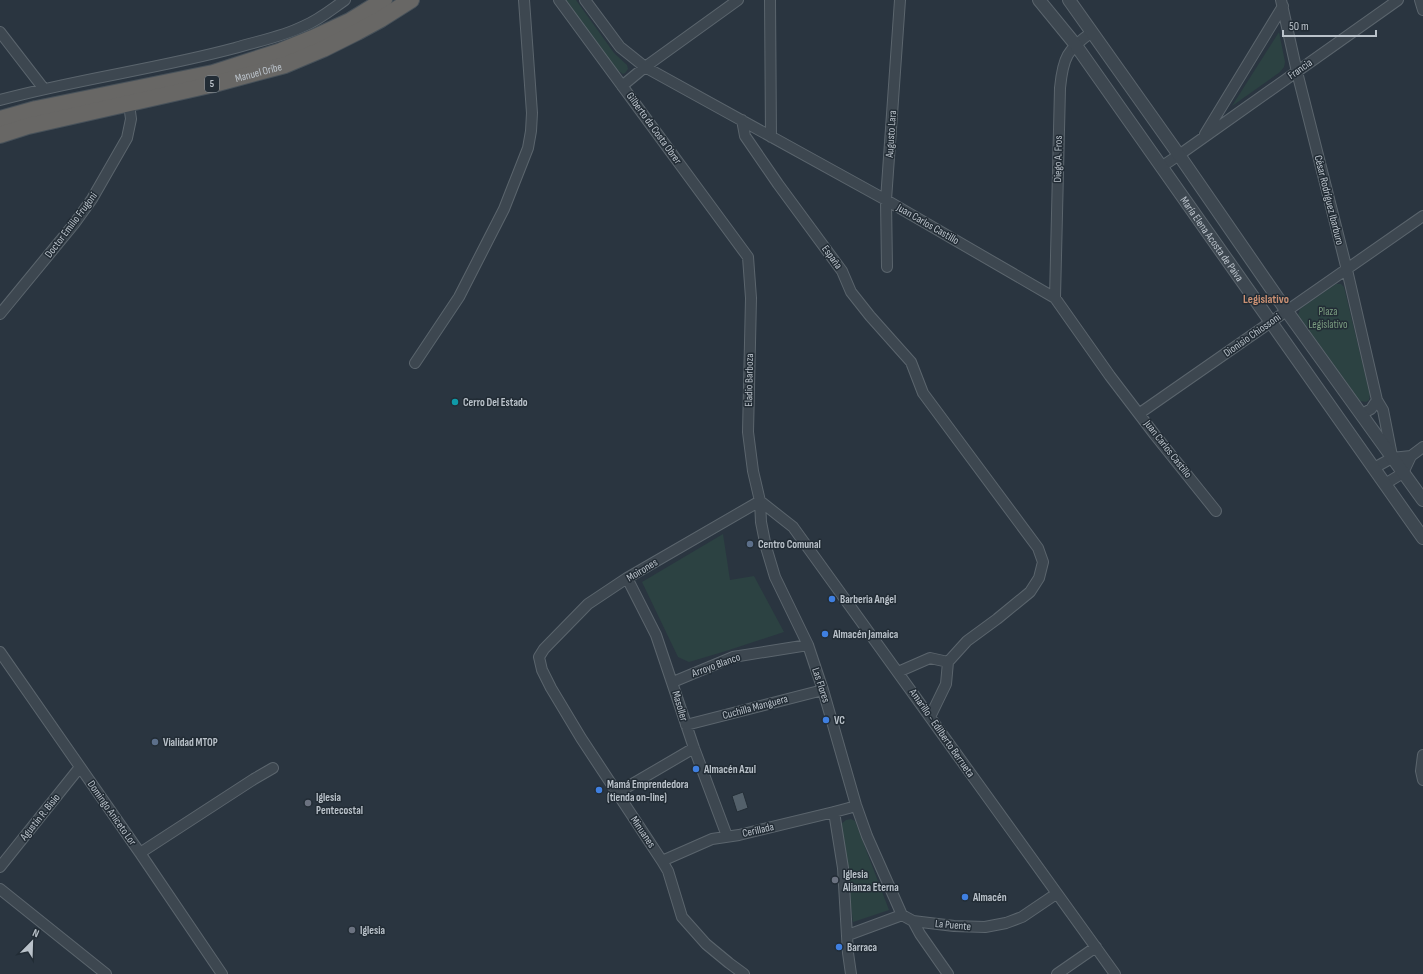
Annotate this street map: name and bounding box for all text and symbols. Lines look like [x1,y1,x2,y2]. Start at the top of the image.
scale bar [1283,12,1376,38]
text: 50 m [1289,19,1309,34]
street label: Francia [1285,56,1315,82]
street label: Manuel Oribe [233,60,283,85]
road number: 5 [205,76,219,92]
street label: Gilberto da Costa Obrer [624,90,684,166]
street label: Augusto Lara [883,110,899,159]
street label: Diego A. Fros [1051,135,1065,183]
street label: César Rodríguez Ibarburo [1312,154,1347,247]
street label: Doctor Emilio Frugoni [42,190,100,260]
street label: María Elena Acosta de Paiva [1178,194,1246,284]
street label: Juan Carlos Castillo [894,200,962,247]
street label: España [819,243,845,271]
district label: Legislativo [1243,292,1289,307]
park label: Plaza Legislativo [1308,305,1348,331]
street label: Dionisio Chiossoni [1221,311,1283,359]
street label: Eladio Barboza [742,353,756,407]
place label: Cerro Del Estado [463,396,528,409]
marker: Cerro Del Estado [450,397,460,407]
street label: Juan Carlos Castillo [1141,417,1195,481]
place label: Centro Comunal [758,538,821,551]
marker: Centro Comunal [745,539,755,549]
street label: Moirones [624,556,660,584]
place label: Barberia Angel [840,593,896,606]
marker: Barberia Angel [827,594,837,604]
place label: Almacén Jamaica [832,628,899,641]
marker: Almacén Jamaica [820,629,830,639]
street label: Arroyo Blanco [689,650,743,680]
street label: Las Flores [809,666,833,704]
street label: Amarillo - Edilberto Berrueta [906,686,977,780]
street label: Masoller [669,689,691,723]
street label: Cuchilla Manguera [721,692,789,722]
place label: VC [834,714,845,727]
marker: VC [821,715,831,725]
place label: Vialidad MTOP [163,736,218,749]
marker: Vialidad MTOP [150,737,160,747]
place label: Almacén Azul [703,763,756,776]
marker: Almacén Azul [691,764,701,774]
street label: Domingo Aniceto Lor [85,778,139,848]
place label: Mamá Emprendedora (tienda on-line) [607,778,689,804]
marker: Mamá Emprendedora (tienda on-line) [594,785,604,795]
street label: Agustín R. Bisio [17,791,63,844]
place label: Iglesia Pentecostal [316,791,363,817]
marker: Iglesia Pentecostal [303,798,313,808]
street label: Minuanes [628,814,658,850]
street label: Cerillada [741,820,775,840]
place label: Iglesia Alianza Eterna [842,868,899,894]
marker: Iglesia Alianza Eterna [830,875,840,885]
place label: Almacén [972,891,1007,904]
marker: Almacén [960,892,970,902]
street label: La Puente [934,917,972,933]
north arrow [12,922,52,962]
place label: Iglesia [360,924,385,937]
marker: Iglesia [347,925,357,935]
text: N [30,926,41,940]
place label: Barraca [847,941,877,954]
marker: Barraca [834,942,844,952]

